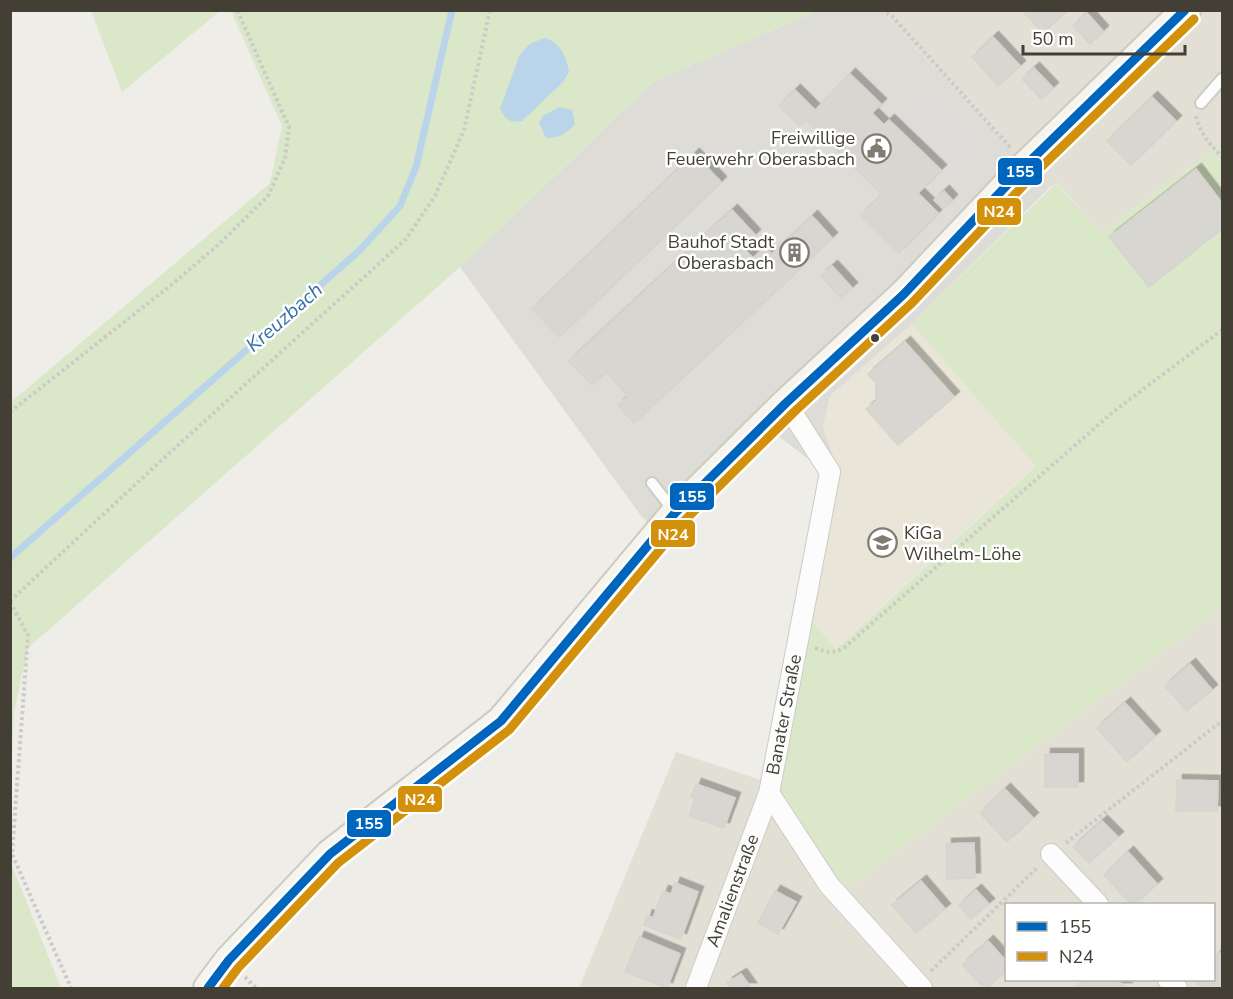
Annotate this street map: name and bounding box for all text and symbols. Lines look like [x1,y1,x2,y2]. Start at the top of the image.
scale bar [1023,18,1185,56]
text: 50 m [1032,27,1074,51]
place label: Freiwillige Feuerwehr Oberasbach [666,126,855,171]
public building icon: Freiwillige Feuerwehr Oberasbach [860,132,892,164]
line badge: 155 [997,157,1043,186]
text: 155 [1006,161,1034,183]
line badge: N24 [976,197,1022,226]
text: N24 [983,201,1015,223]
place label: Bauhof Stadt Oberasbach [668,230,775,275]
building icon: Bauhof Stadt Oberasbach [779,236,811,268]
water label: Kreuzbach [240,277,328,358]
unlabelled marker [869,332,881,344]
line badge: 155 [669,482,715,511]
text: 155 [678,486,706,508]
line badge: N24 [650,519,696,548]
place label: KiGa Wilhelm-Löhe [904,521,1021,566]
text: N24 [657,524,689,546]
school or university icon: KiGa Wilhelm-Löhe [867,527,899,559]
street label: Banater Straße [761,652,807,777]
line badge: N24 [397,785,443,813]
text: N24 [404,789,436,811]
line badge: 155 [346,809,392,838]
text: 155 [355,813,383,835]
street label: Amalienstraße [700,831,765,950]
legend [1005,903,1215,981]
text: 155 [1059,915,1091,939]
text: N24 [1059,945,1094,969]

